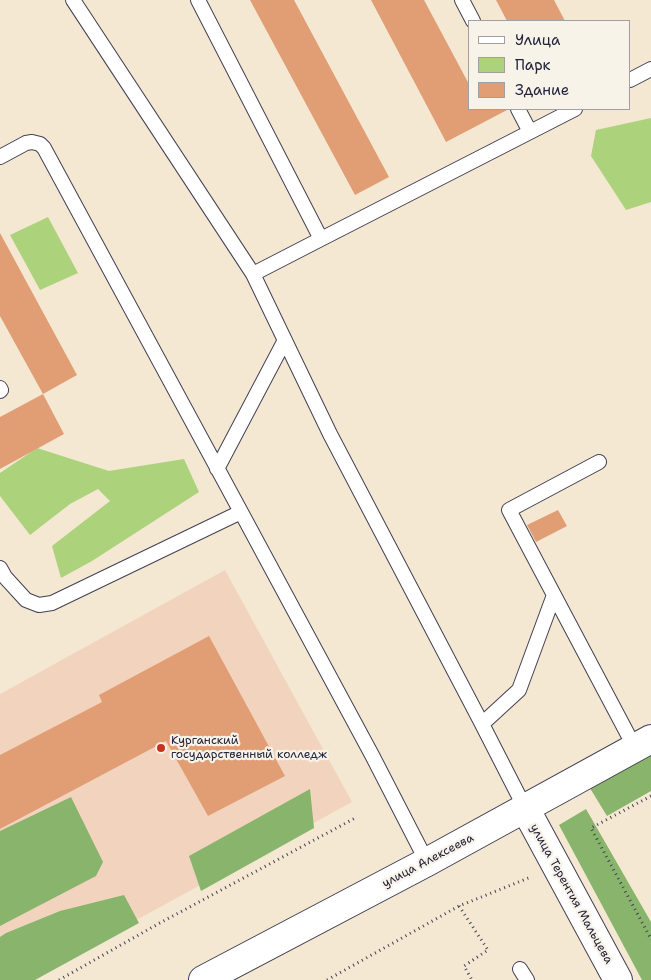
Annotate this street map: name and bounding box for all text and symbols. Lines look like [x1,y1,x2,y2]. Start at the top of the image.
legend [468,20,631,110]
text: Улица [515,30,560,50]
text: Парк [515,55,551,75]
text: Здание [515,80,569,100]
place label: Курганский государственный колледж [171,734,327,762]
marker: Курганский государственный колледж [155,742,167,754]
street label: улица Терентия Мальцева [526,821,616,967]
street label: улица Алексеева [380,831,476,891]

